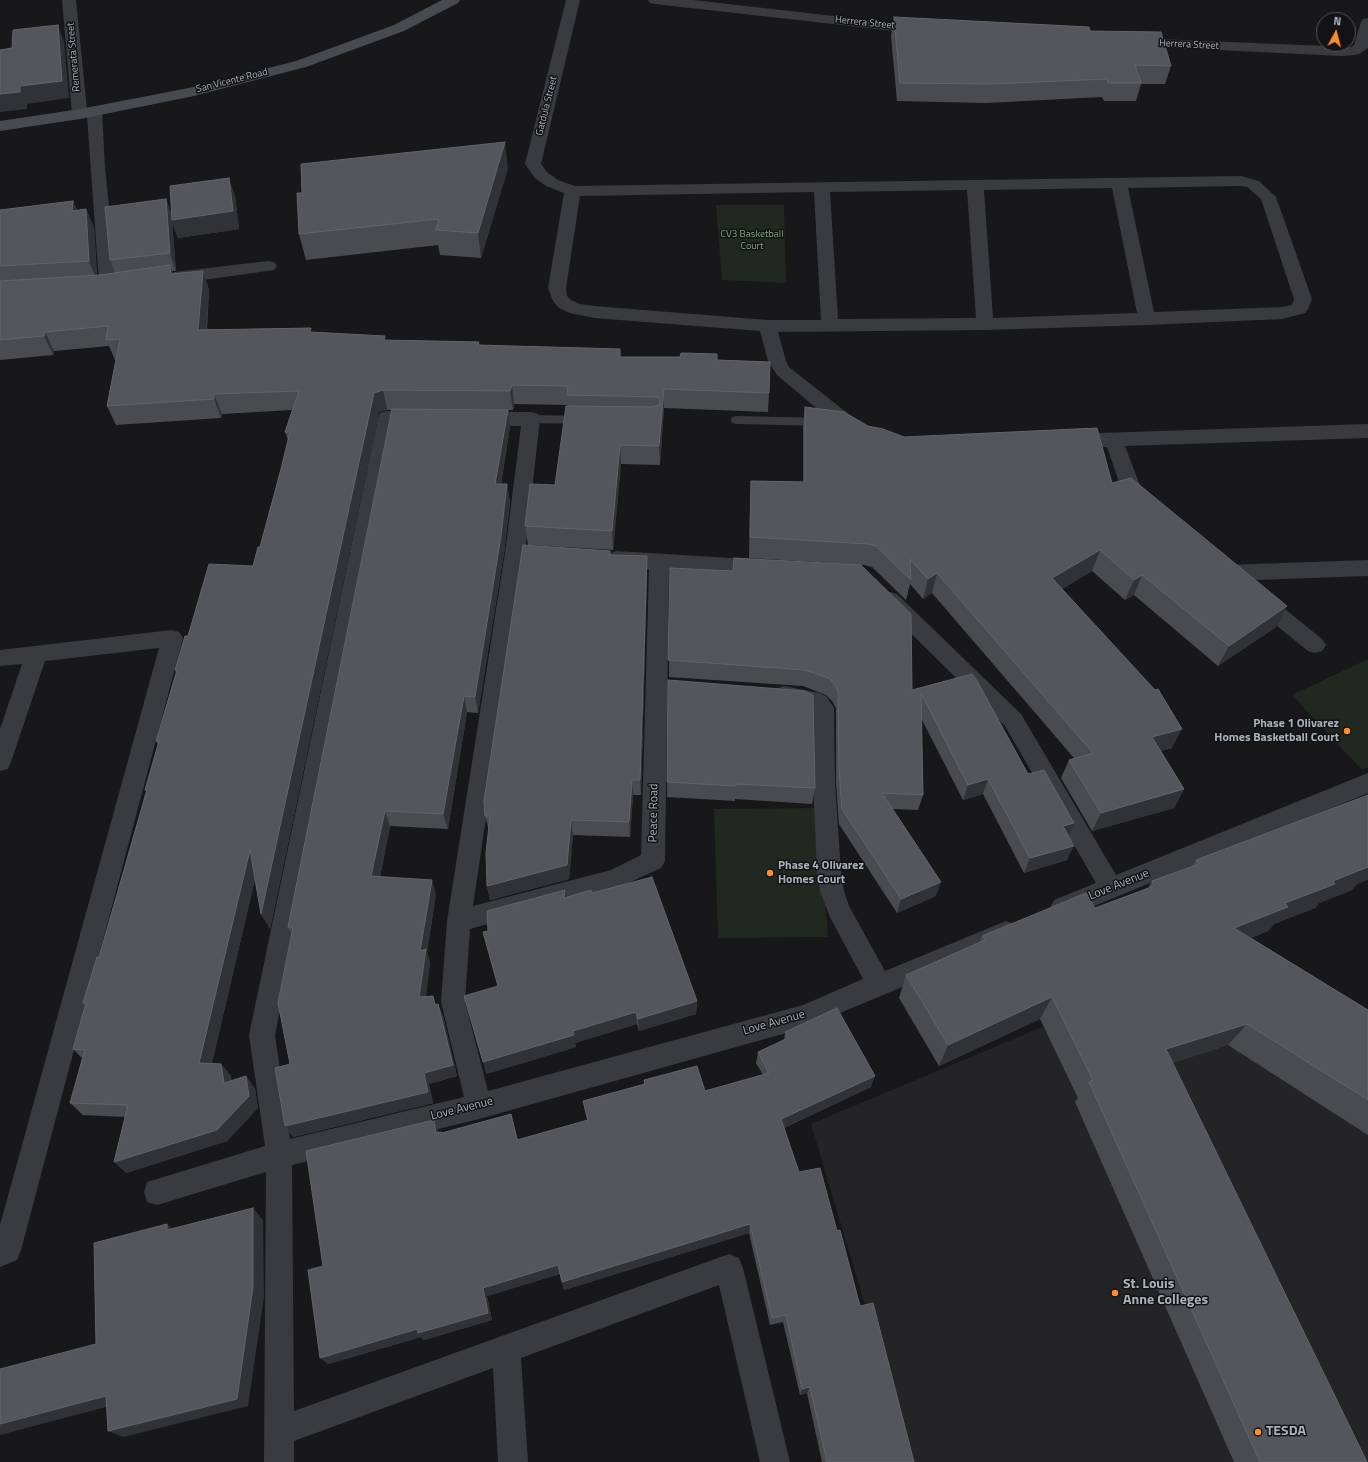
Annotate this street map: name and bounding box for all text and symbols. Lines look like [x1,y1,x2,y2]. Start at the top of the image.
north arrow [1316,12,1356,52]
text: N [1333,13,1342,29]
street label: Herrera Street [835,14,895,32]
street label: Remerata Street [65,22,83,92]
street label: Herrera Street [1159,37,1219,53]
street label: San Vicente Road [195,66,269,96]
street label: Gatdula Street [534,75,560,137]
park label: CV3 Basketball Court [721,229,783,252]
place label: Phase 1 Olivarez Homes Basketball Court [1214,717,1339,745]
marker: Phase 1 Olivarez Homes Basketball Court [1342,726,1352,736]
street label: Peace Road [646,783,662,843]
place label: Phase 4 Olivarez Homes Court [778,859,864,887]
street label: Love Avenue [1087,866,1151,904]
marker: Phase 4 Olivarez Homes Court [765,868,775,878]
street label: Love Avenue [741,1007,807,1039]
street label: Love Avenue [429,1094,495,1124]
place label: St. Louis Anne Colleges [1123,1277,1208,1310]
marker: St. Louis Anne Colleges [1110,1288,1120,1298]
place label: TESDA [1266,1424,1306,1440]
marker: TESDA [1253,1427,1263,1437]

